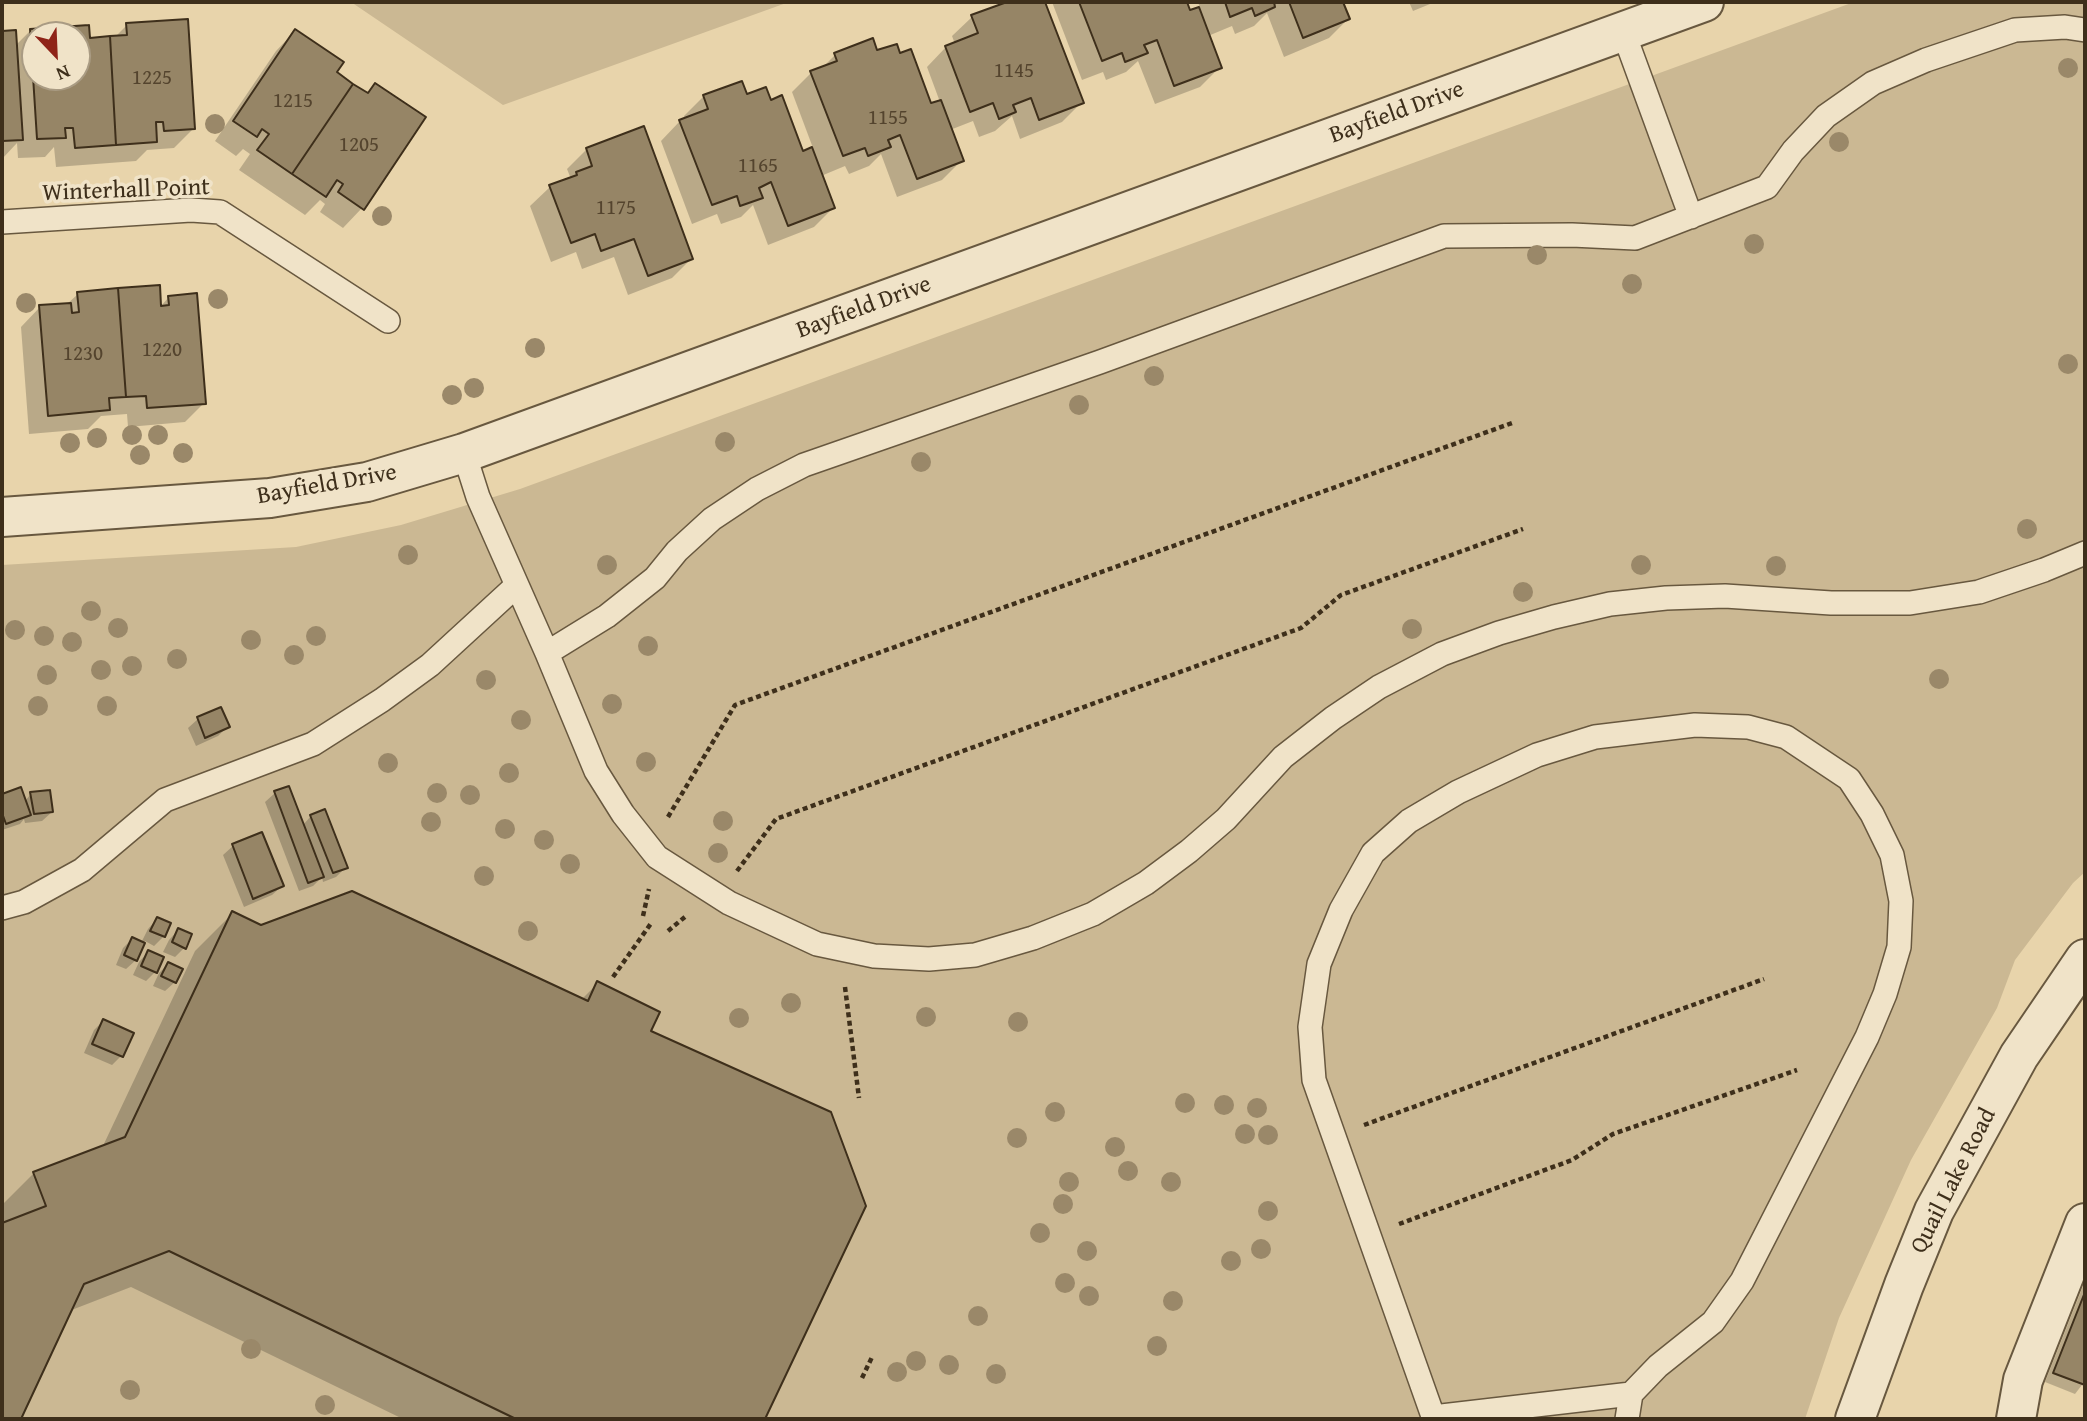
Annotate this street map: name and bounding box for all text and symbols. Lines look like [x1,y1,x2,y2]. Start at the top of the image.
north arrow [21,21,91,91]
text: N [52,58,75,89]
house number: 1145 [994,59,1034,85]
house number: 1225 [132,66,172,92]
street label: Bayfield Drive [1326,75,1468,151]
house number: 1215 [273,89,313,115]
house number: 1155 [868,106,908,132]
house number: 1205 [339,133,379,159]
house number: 1165 [738,154,778,180]
street label: Winterhall Point [42,174,210,208]
house number: 1175 [596,196,636,222]
street label: Bayfield Drive [793,270,935,346]
house number: 1220 [142,338,182,364]
house number: 1230 [63,342,103,368]
street label: Bayfield Drive [255,459,399,511]
street label: Quail Lake Road [1905,1104,2003,1258]

